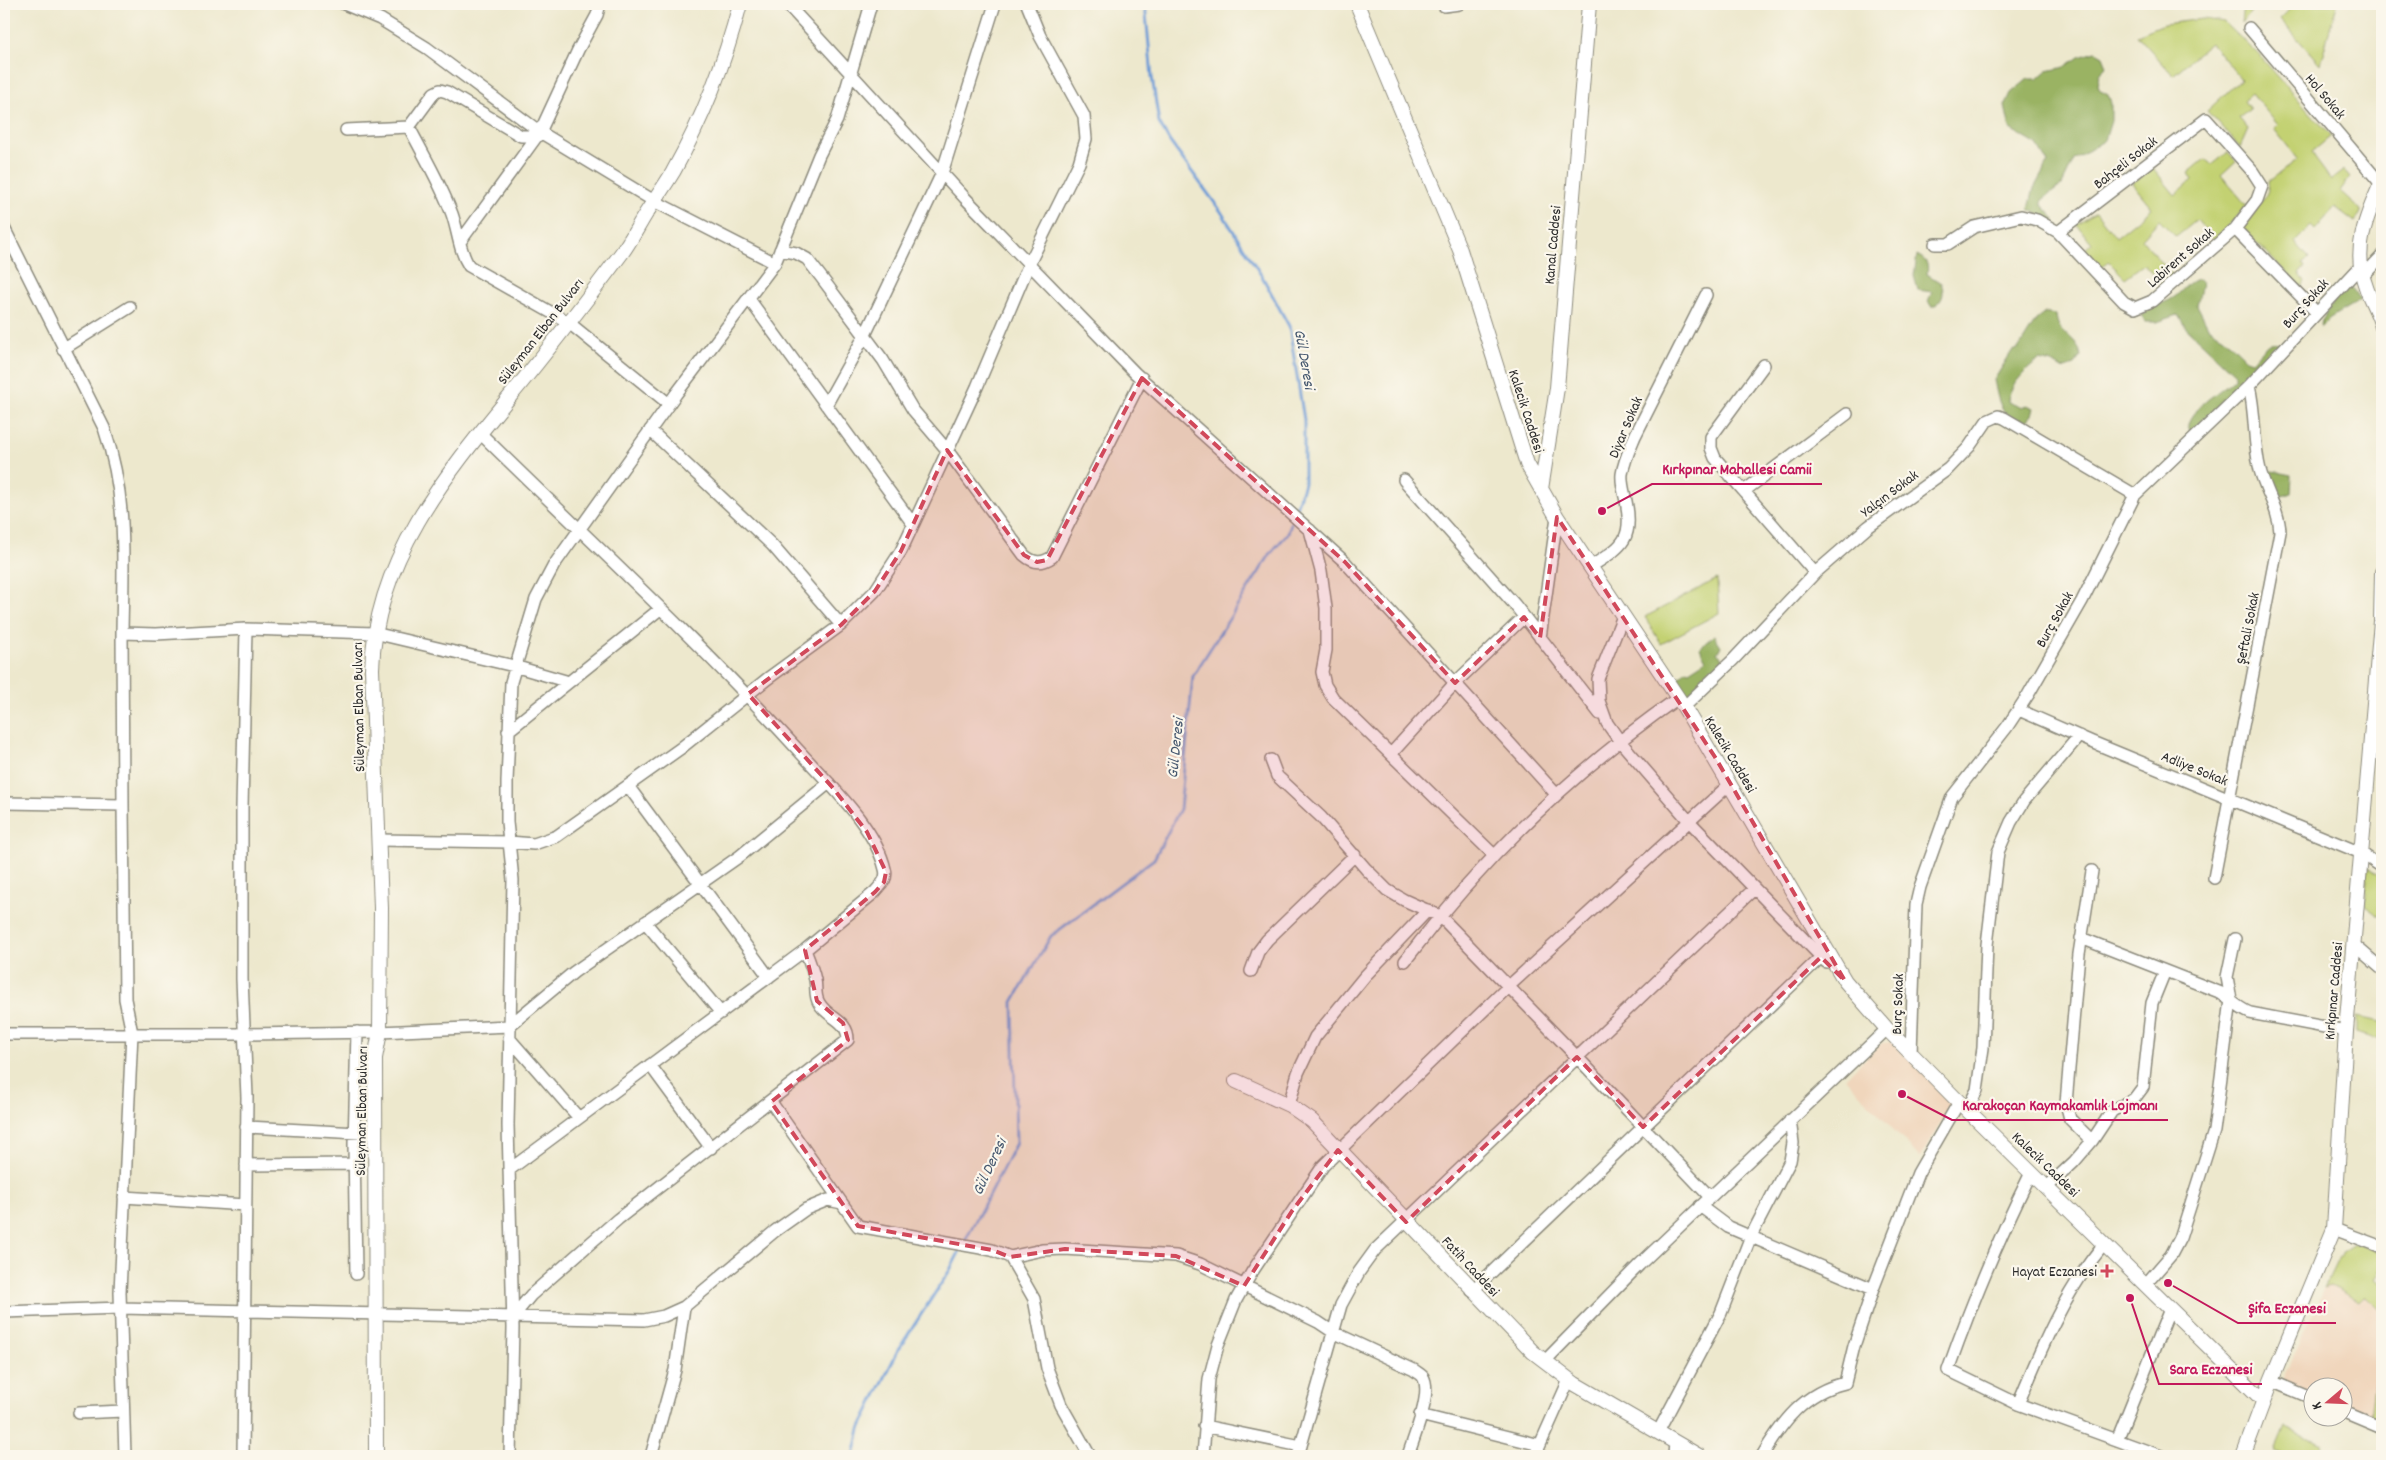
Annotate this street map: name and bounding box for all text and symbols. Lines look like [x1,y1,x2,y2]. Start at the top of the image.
street label: Hol Sokak [2299,70,2350,125]
street label: Bahçeli Sokak [2090,132,2163,196]
street label: Kanal Caddesi [1540,205,1568,286]
street label: Labirent Sokak [2143,223,2220,294]
street label: Süleyman Elban Bulvarı [493,274,590,390]
street label: Burç Sokak [2278,274,2335,334]
water label: Gül Deresi [1287,328,1321,394]
street label: Kalecik Caddesi [1501,367,1549,456]
street label: Diyar Sokak [1604,393,1650,462]
callout: Kırkpınar Mahallesi Camii [1652,453,1822,484]
text: Kırkpınar Mahallesi Camii [1662,459,1812,482]
street label: Yalçın Sokak [1856,465,1924,524]
street label: Burç Sokak [2031,588,2080,652]
street label: Şeftali Sokak [2231,590,2267,666]
street label: Süleyman Elban Bulvarı [348,642,372,772]
street label: Kalecik Caddesi [1698,712,1761,798]
water label: Gül Deresi [1162,714,1191,779]
street label: Adliye Sokak [2158,746,2231,793]
street label: Kırkpınar Caddesi [2320,941,2350,1041]
street label: Burç Sokak [1887,973,1911,1035]
street label: Süleyman Elban Bulvarı [351,1046,375,1176]
callout: Karakoçan Kaymakamlık Lojmanı [1952,1089,2168,1120]
text: Karakoçan Kaymakamlık Lojmanı [1962,1095,2158,1118]
street label: Kalecik Caddesi [2006,1127,2084,1204]
water label: Gül Deresi [967,1132,1015,1199]
street label: Fatih Caddesi [1435,1232,1504,1303]
place label: Hayat Eczanesi [2012,1262,2097,1284]
marker: Hayat Eczanesi [2101,1265,2113,1277]
callout: Şifa Eczanesi [2238,1292,2336,1323]
text: Şifa Eczanesi [2248,1298,2326,1321]
callout: Sara Eczanesi [2159,1353,2262,1384]
text: Sara Eczanesi [2169,1359,2253,1382]
north arrow [2304,1378,2354,1428]
text: K [2307,1399,2328,1412]

